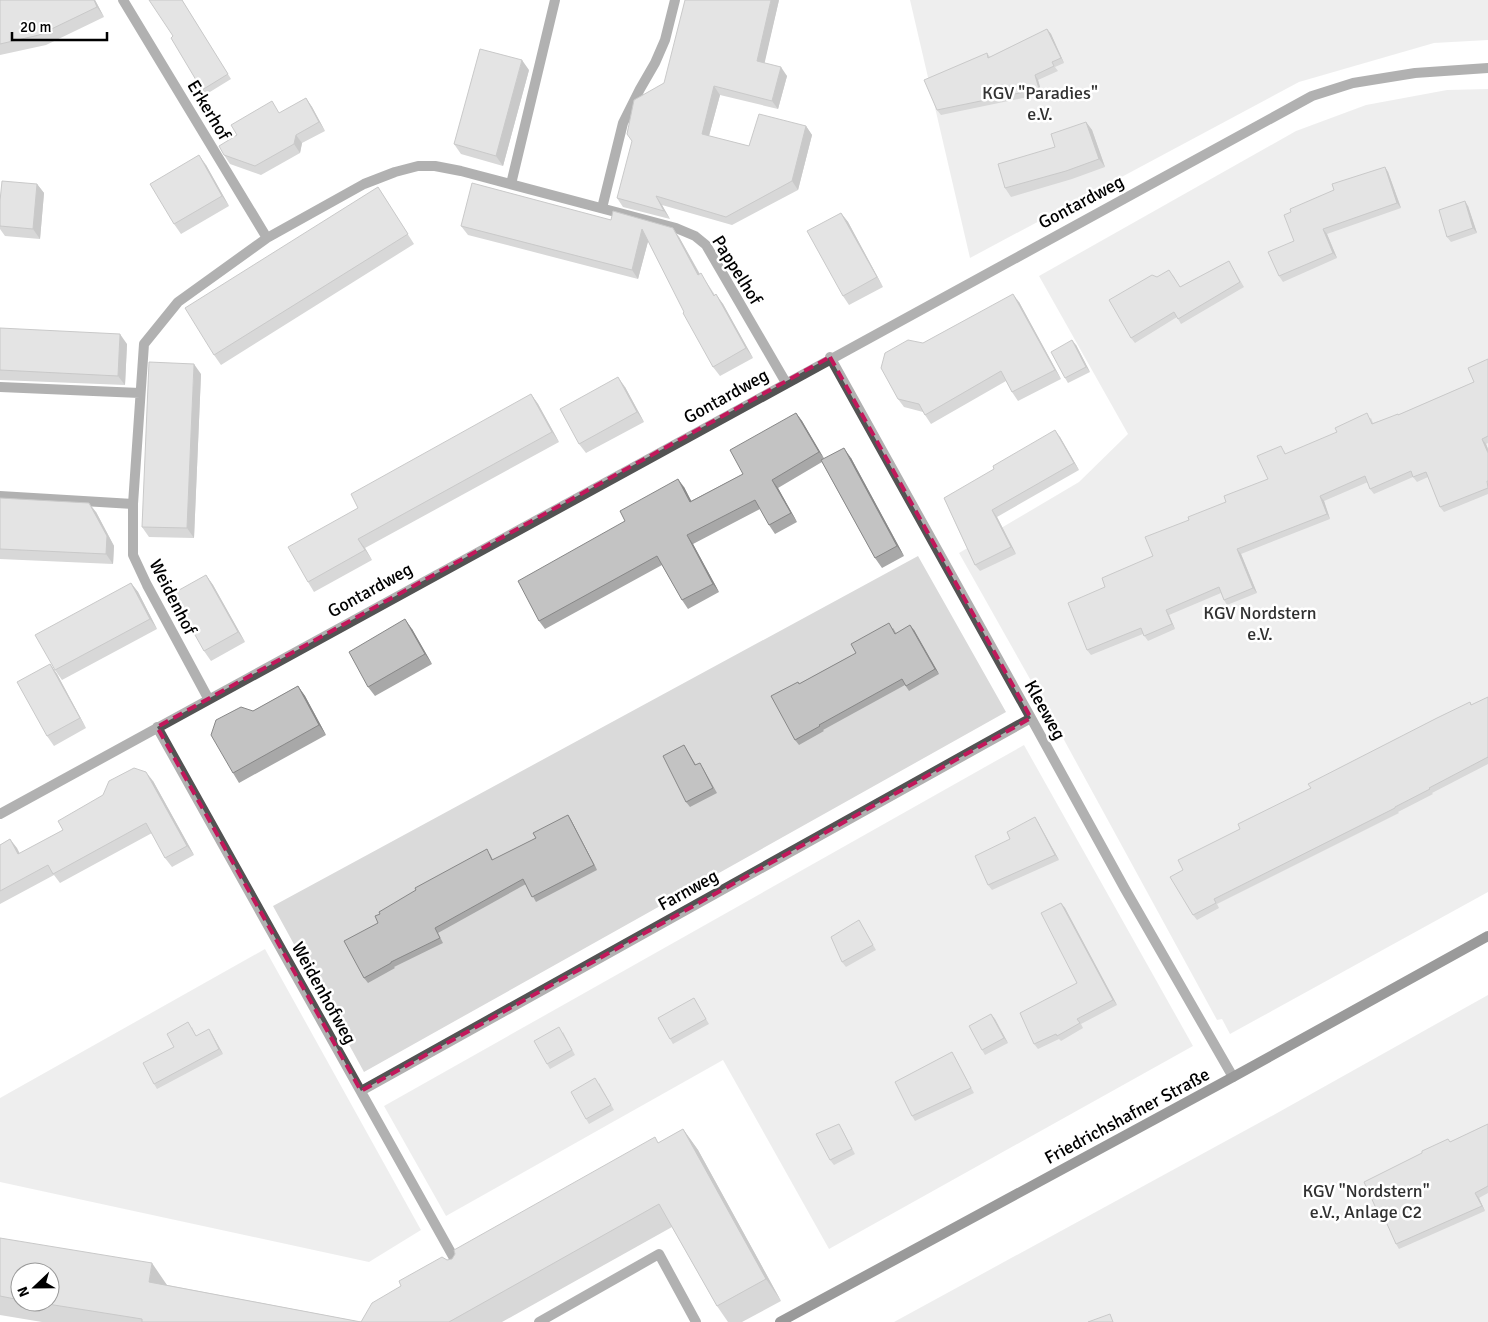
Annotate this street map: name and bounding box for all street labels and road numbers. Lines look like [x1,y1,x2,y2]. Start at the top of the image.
street label: Erkerhof [183,76,236,145]
street label: Gontardweg [1035,170,1127,234]
street label: Pappelhof [707,231,767,309]
street label: Gontardweg [680,364,772,428]
street label: Weidenhof [145,556,202,639]
street label: Gontardweg [324,558,416,622]
street label: Kleeweg [1020,676,1070,744]
street label: Farnweg [654,865,722,915]
street label: Weidenhofweg [287,938,361,1048]
street label: Friedrichshafner Straße [1041,1063,1213,1169]

